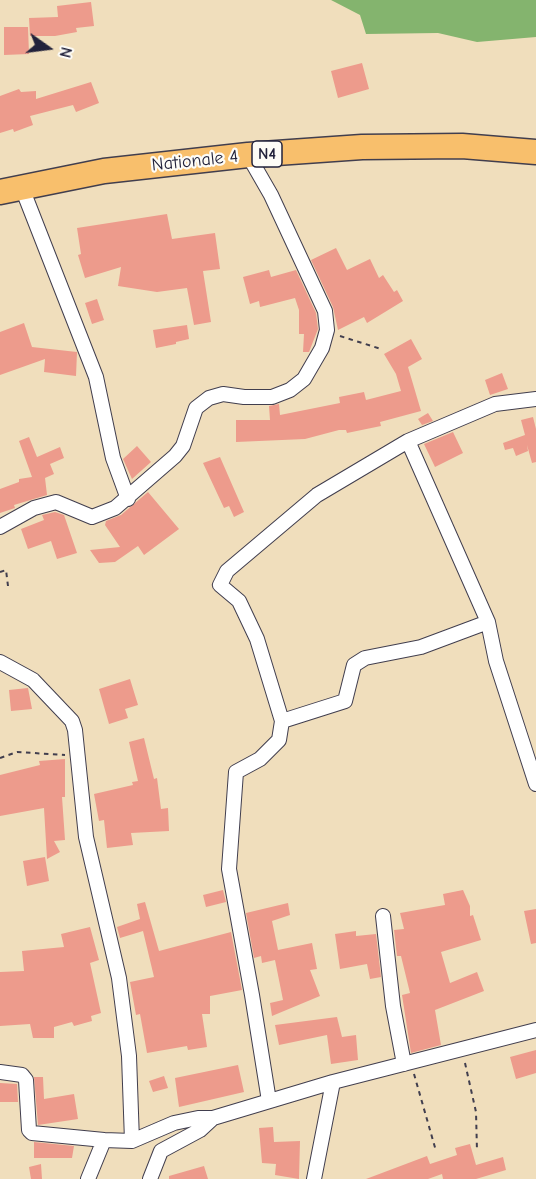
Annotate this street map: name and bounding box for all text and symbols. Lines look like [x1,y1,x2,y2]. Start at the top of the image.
north arrow [18,18,78,78]
text: N [55,45,75,60]
road number: N4 [252,141,282,167]
street label: Nationale 4 [151,146,239,176]

